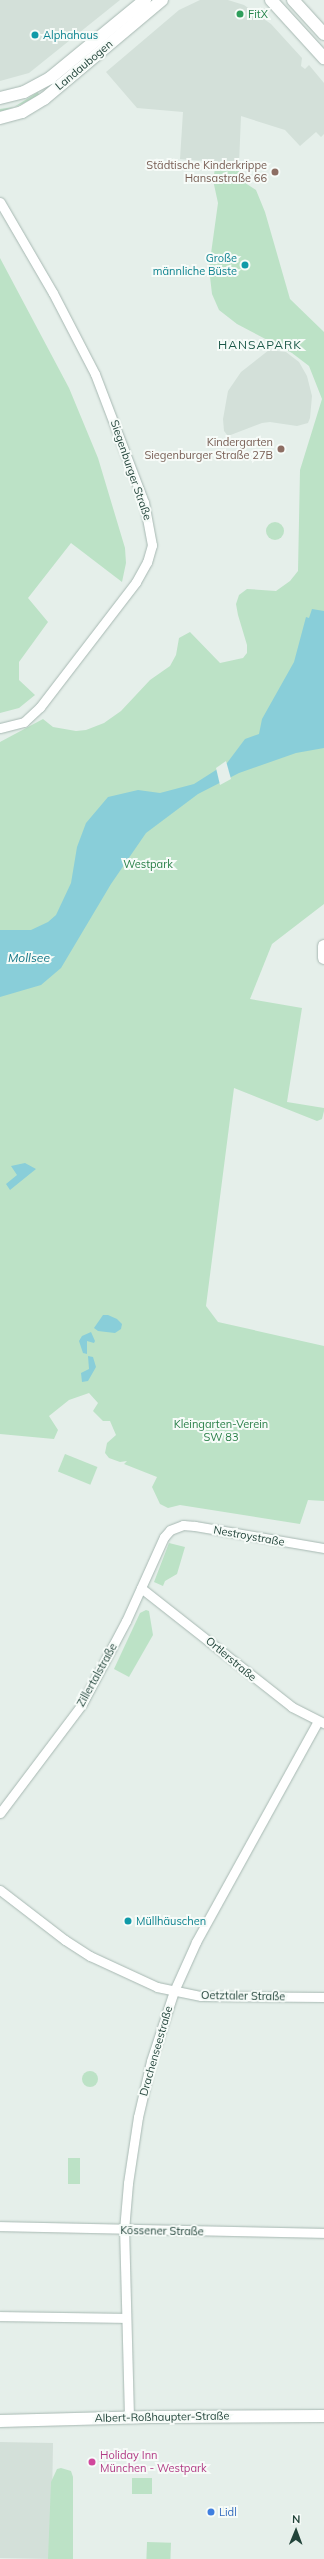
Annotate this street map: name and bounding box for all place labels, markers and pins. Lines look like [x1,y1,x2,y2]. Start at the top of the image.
place label: FitX [248,7,268,21]
marker: FitX [235,9,245,19]
place label: Alphahaus [43,28,98,42]
marker: Alphahaus [30,30,40,40]
place label: Städtische Kinderkrippe Hansastraße 66 [146,159,267,185]
marker: Städtische Kinderkrippe Hansastraße 66 [270,167,280,177]
place label: Große männliche Büste [153,252,237,278]
marker: Große männliche Büste [240,260,250,270]
place label: Kindergarten Siegenburger Straße 27B [144,436,273,462]
marker: Kindergarten Siegenburger Straße 27B [276,444,286,454]
place label: Müllhäuschen [136,1914,206,1928]
marker: Müllhäuschen [123,1916,133,1926]
place label: Holiday Inn München - Westpark [100,2449,207,2475]
marker: Holiday Inn München - Westpark [87,2457,97,2467]
place label: Lidl [219,2505,237,2519]
marker: Lidl [206,2507,216,2517]

